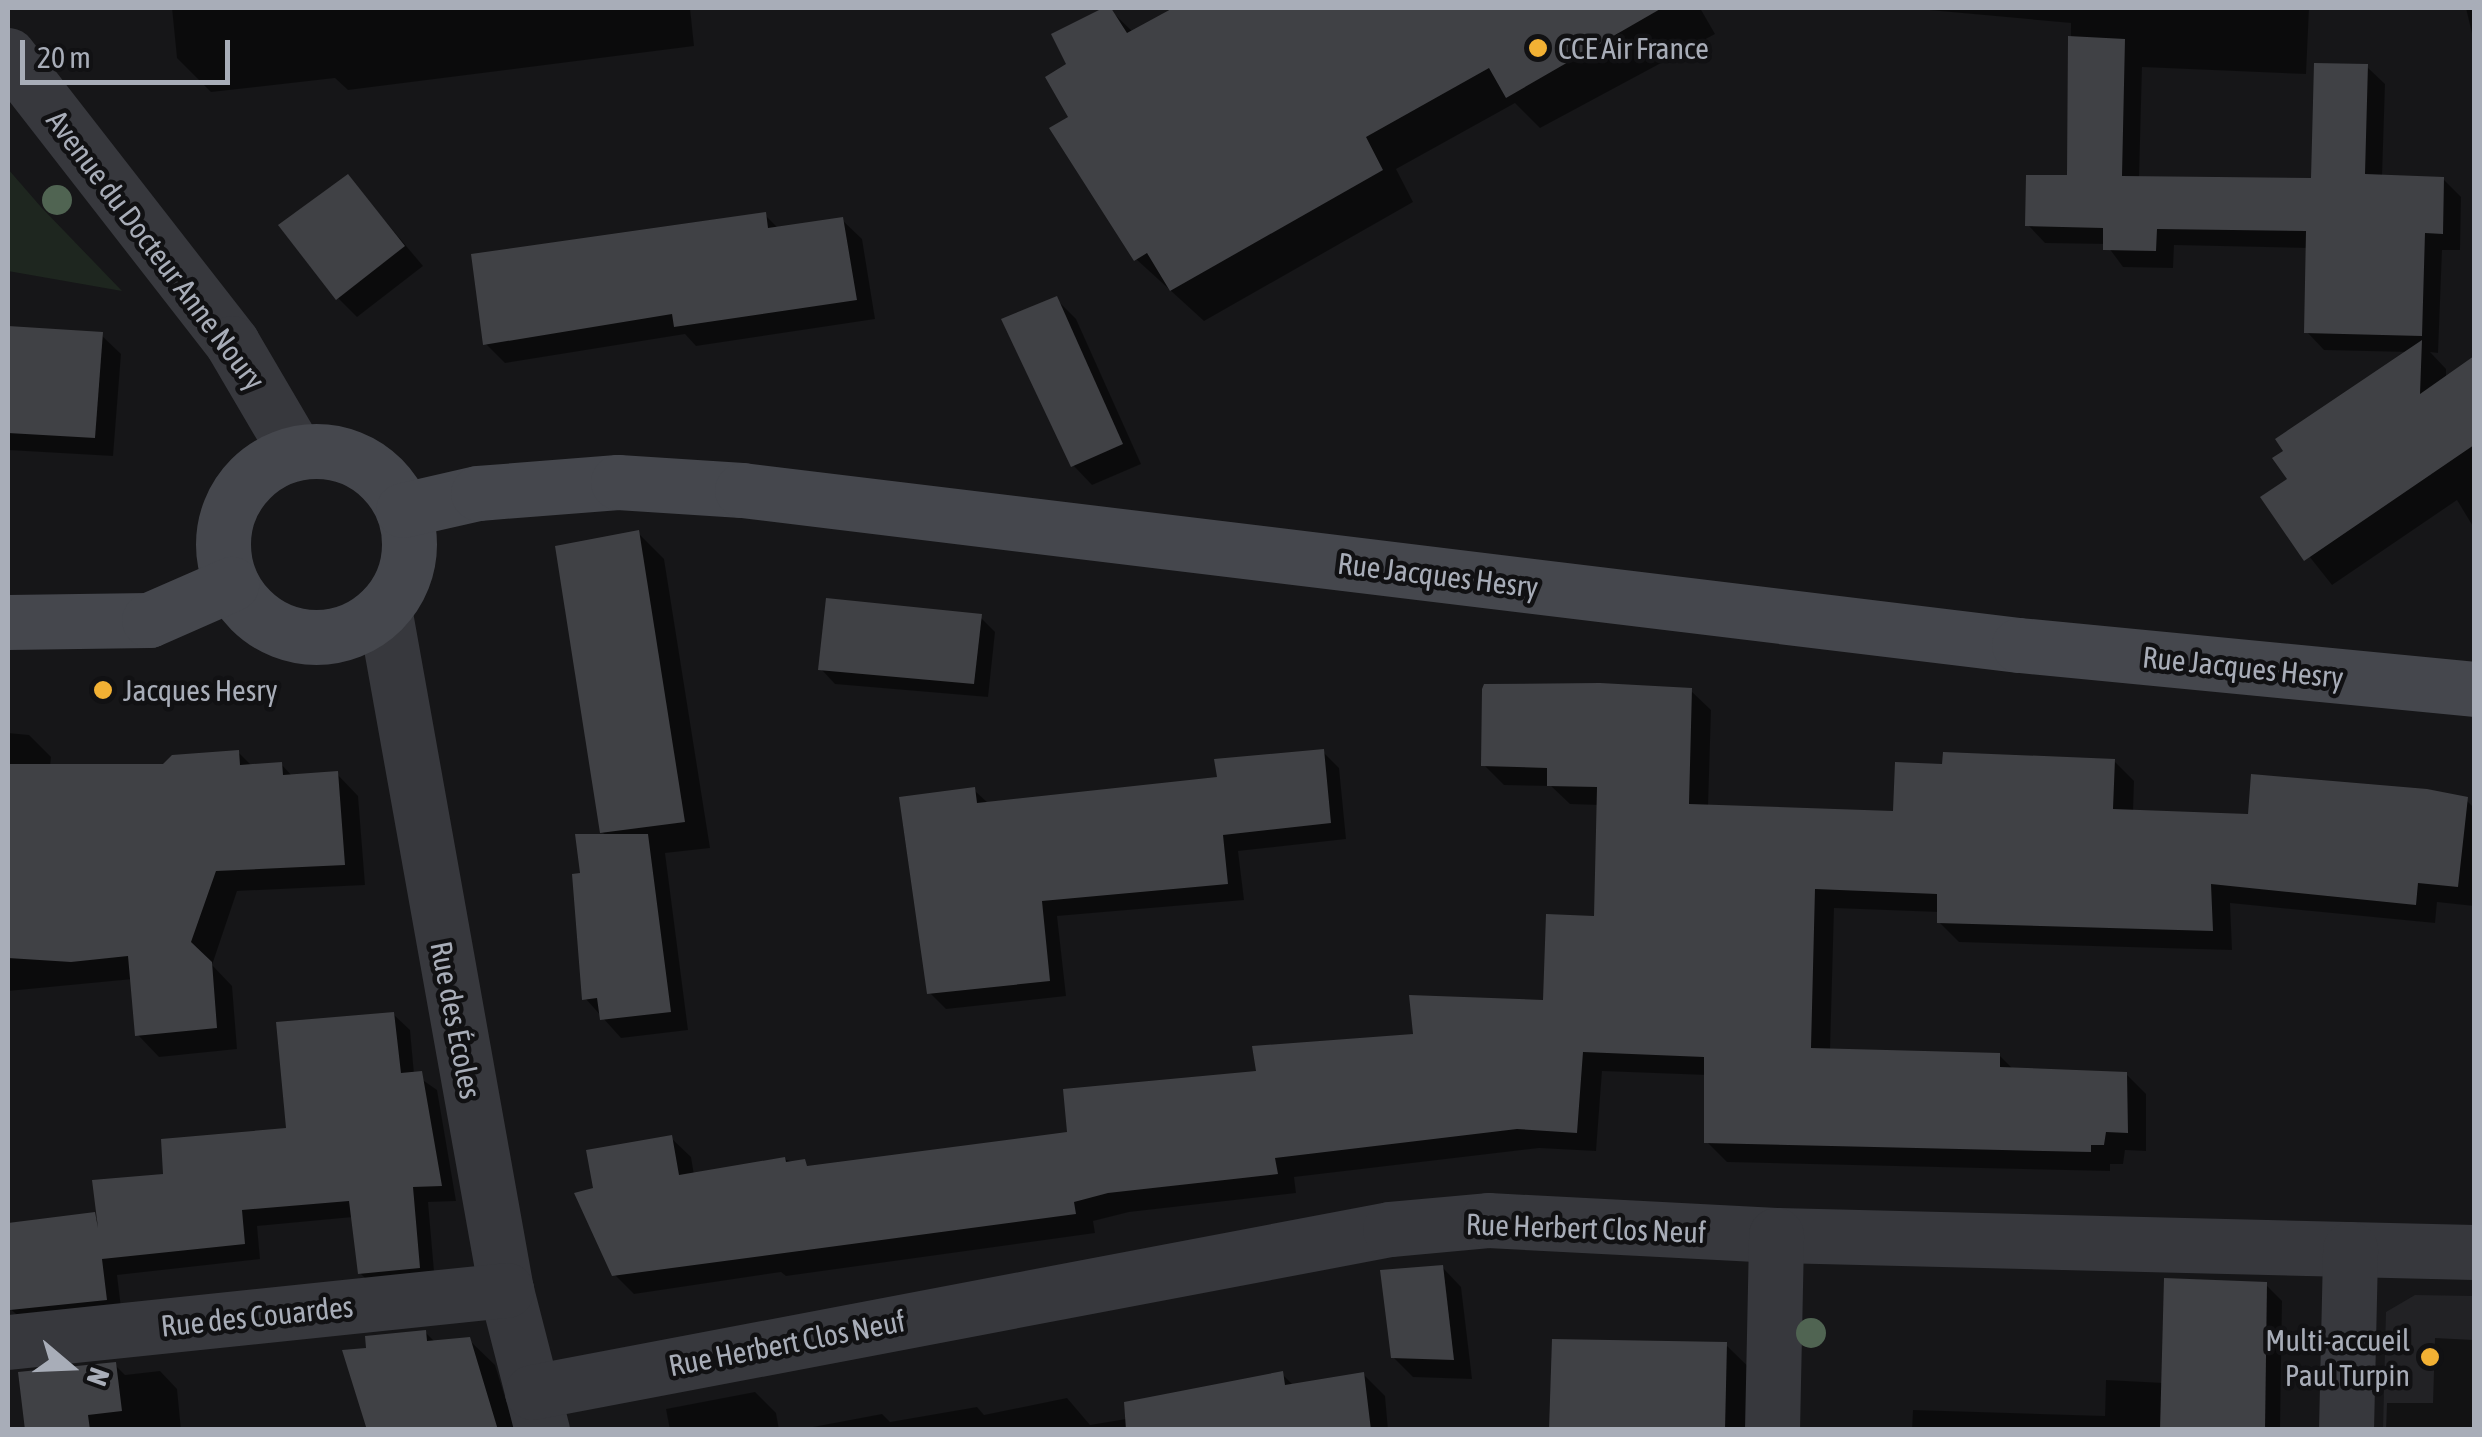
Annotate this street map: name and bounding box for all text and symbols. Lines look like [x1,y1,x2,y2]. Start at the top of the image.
scale bar [25,20,235,82]
place label: CCE Air France [1558,30,1709,66]
marker: CCE Air France [1527,37,1549,59]
text: 20 m [37,40,91,74]
street label: Avenue du Docteur Anne Noury [39,103,273,397]
street label: Rue Jacques Hesry [1336,545,1540,605]
street label: Rue Jacques Hesry [2141,639,2345,695]
place label: Jacques Hesry [123,672,278,708]
marker: Jacques Hesry [92,679,114,701]
street label: Rue des Écoles [423,938,489,1102]
street label: Rue Herbert Clos Neuf [1465,1206,1707,1250]
street label: Rue des Couardes [159,1288,355,1344]
street label: Rue Herbert Clos Neuf [666,1302,908,1384]
north arrow [20,1317,120,1417]
place label: Multi-accueil Paul Turpin [2265,1322,2410,1392]
marker: Multi-accueil Paul Turpin [2419,1346,2441,1368]
text: N [81,1364,116,1390]

